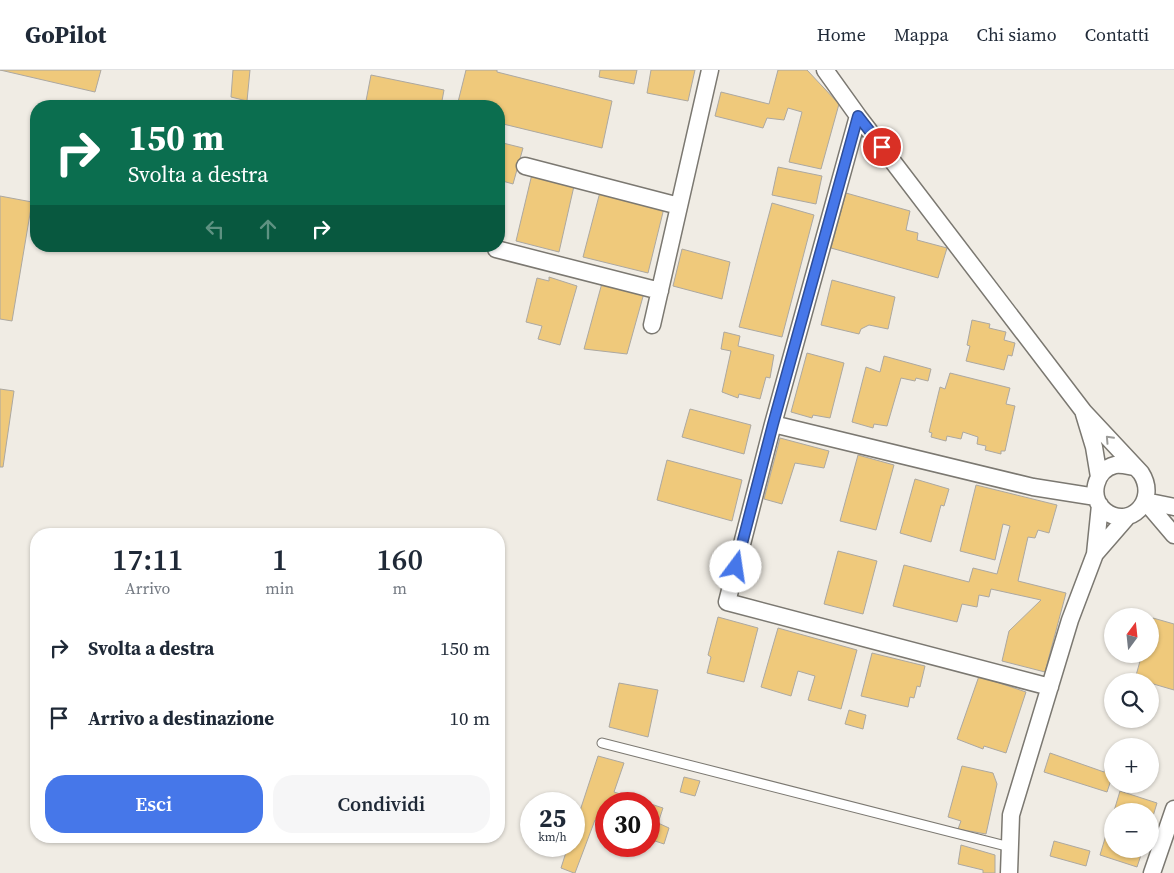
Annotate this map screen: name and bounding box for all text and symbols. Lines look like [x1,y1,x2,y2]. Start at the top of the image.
text: GoPilot [25,18,106,51]
text: Home [817,22,866,47]
text: Mappa [894,22,949,47]
text: Chi siamo [977,22,1057,47]
text: Contatti [1085,22,1149,47]
text: 150 m [128,114,224,162]
icon: right [45,120,110,185]
pin [861,126,903,168]
icon: arrive [868,133,896,161]
text: Svolta a destra [128,159,268,189]
icon: left [201,215,229,243]
icon: ahead [254,215,282,243]
icon: right [307,215,335,243]
one-way arrow [1106,436,1115,445]
text: 17:11 [112,539,183,580]
text: 1 [272,539,288,580]
text: 160 [376,539,423,580]
position arrow [709,540,761,592]
text: Arrivo [125,577,170,599]
text: min [265,577,294,599]
text: m [392,577,407,599]
north arrow [1104,608,1159,662]
map controls [1104,608,1159,858]
icon: right [45,634,73,662]
text: Svolta a destra [88,635,214,661]
text: 150 m [440,635,490,661]
button: search [1104,673,1159,728]
icon: arrive [45,704,73,732]
text: Arrivo a destinazione [88,705,274,731]
text: 10 m [449,705,490,731]
button: + [1104,738,1159,793]
button: Esci [45,775,263,833]
button: Condividi [273,775,490,833]
speed limit sign: 30 [595,792,660,857]
text: 25 [539,801,566,835]
button: − [1104,803,1159,858]
text: km/h [538,829,567,845]

